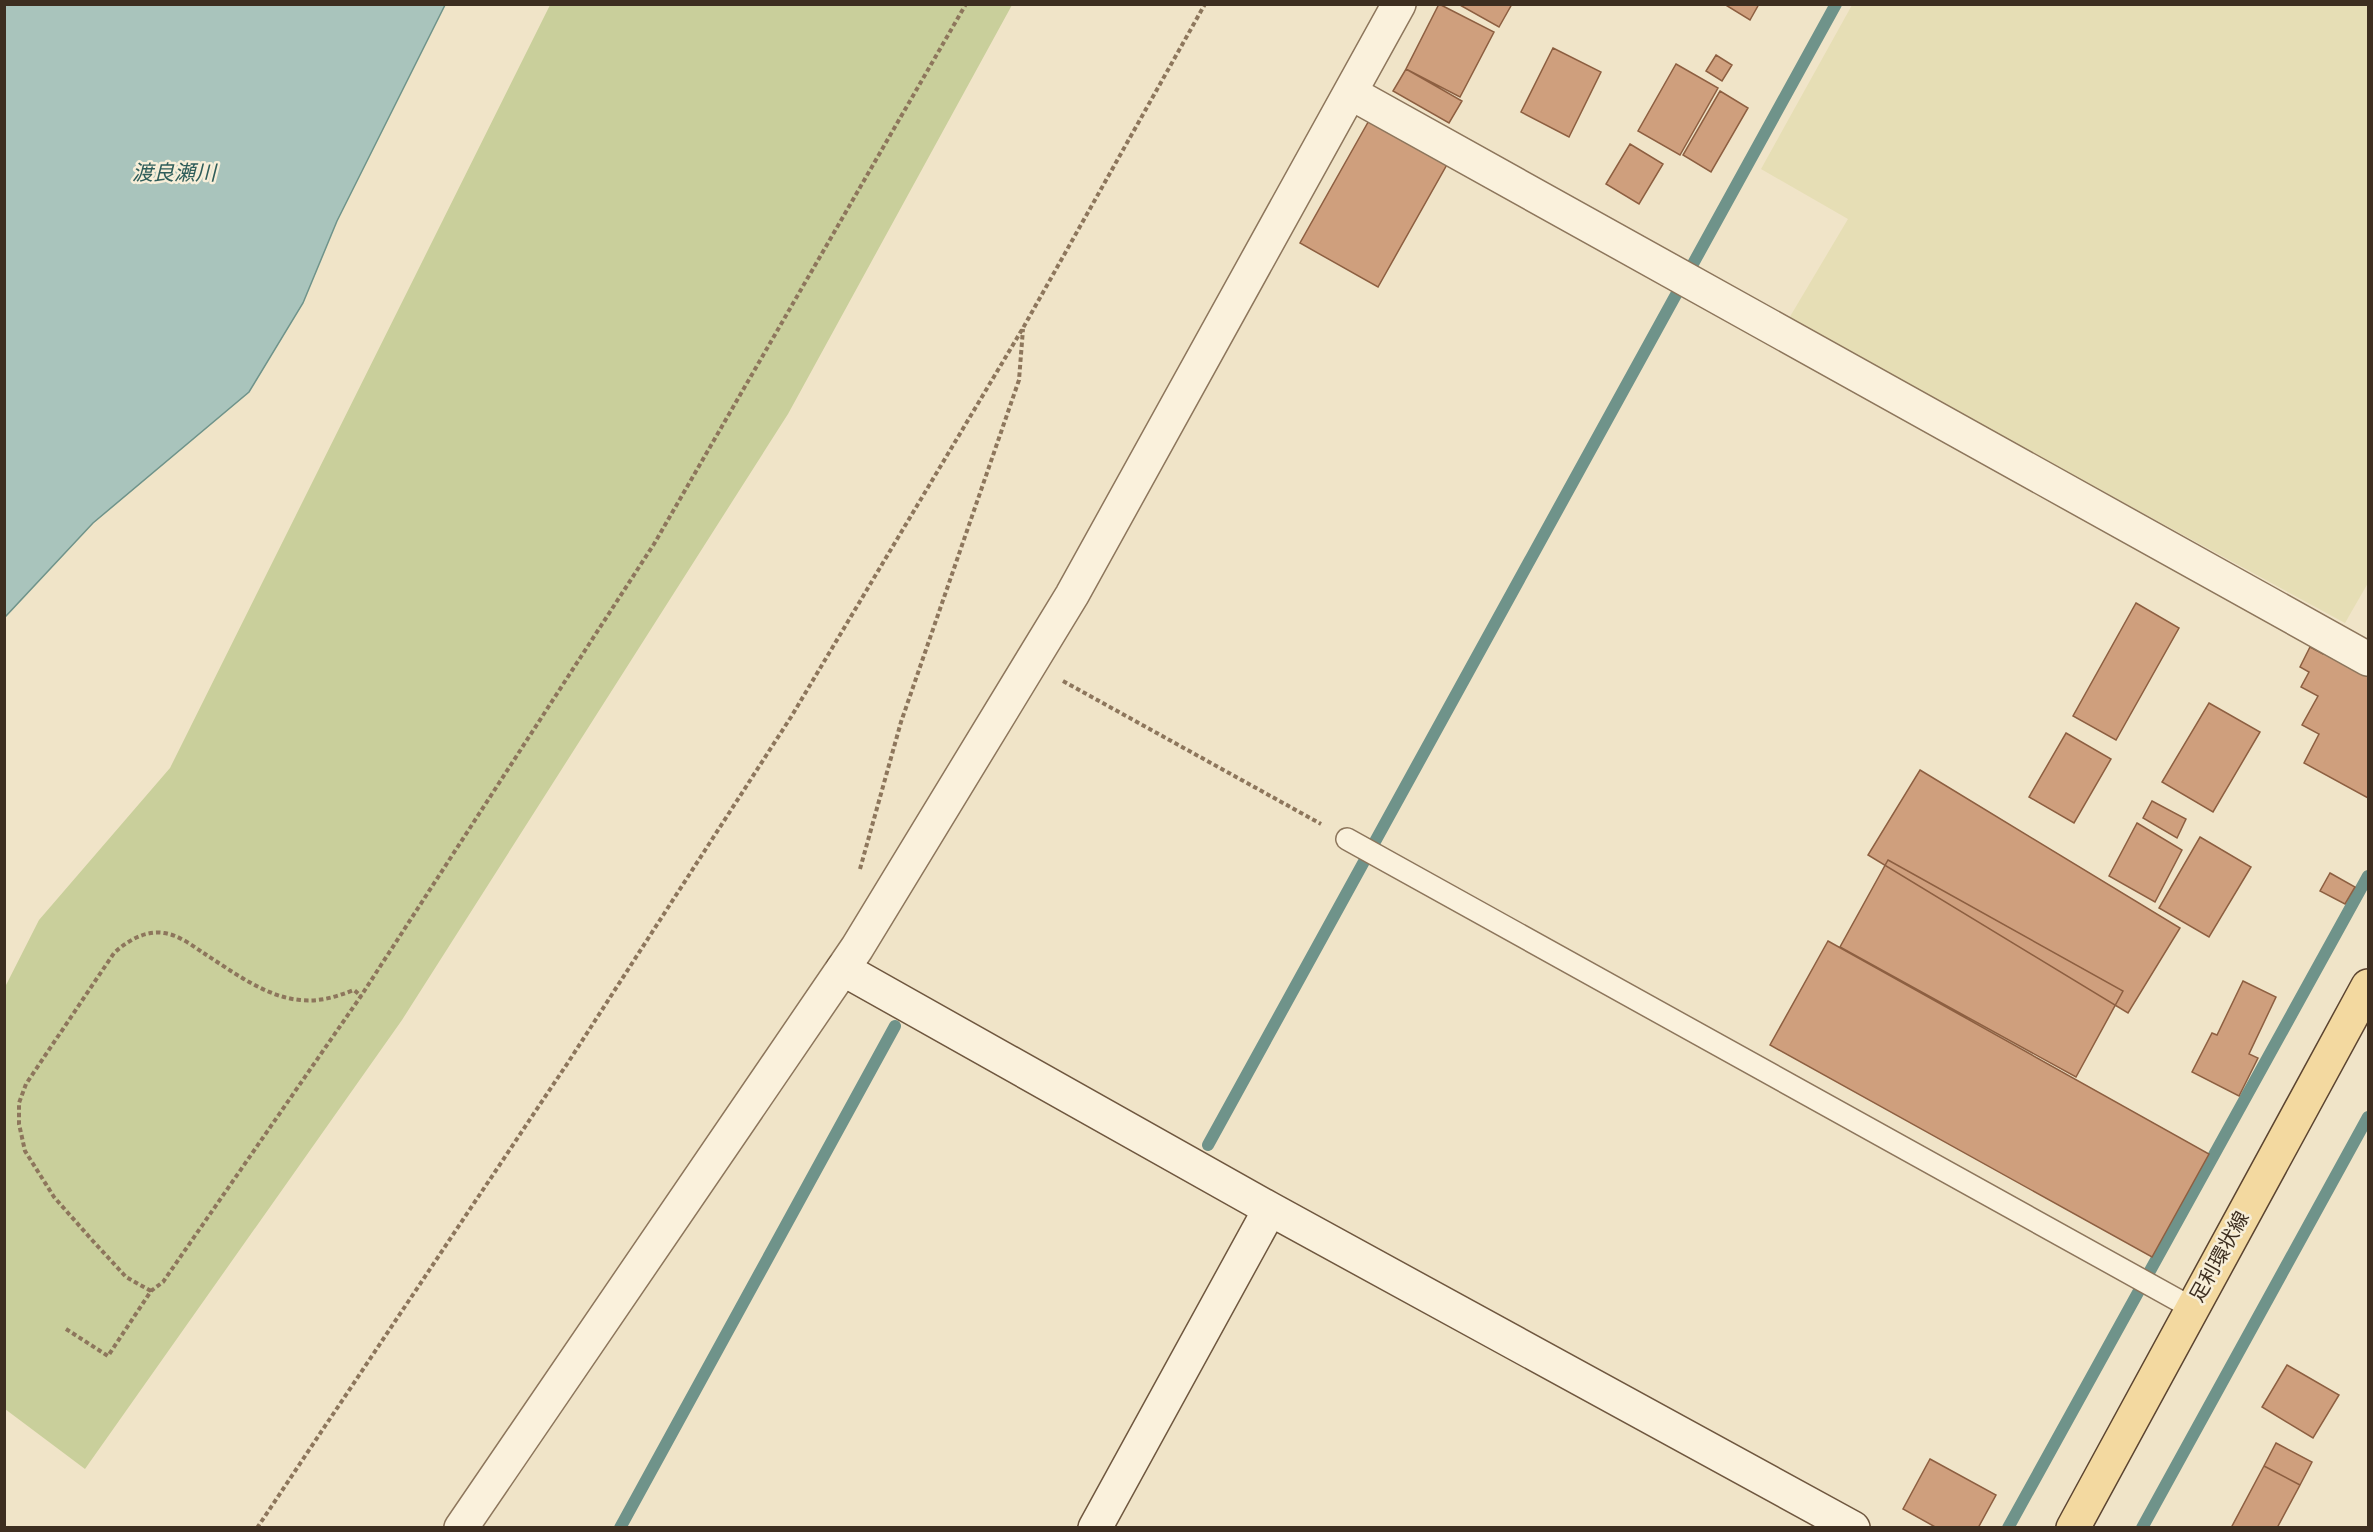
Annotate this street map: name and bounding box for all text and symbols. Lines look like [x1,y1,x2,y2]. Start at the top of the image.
water label: 渡良瀬川 [132,158,218,190]
street label: 足利環状線 [2183,1206,2257,1308]

